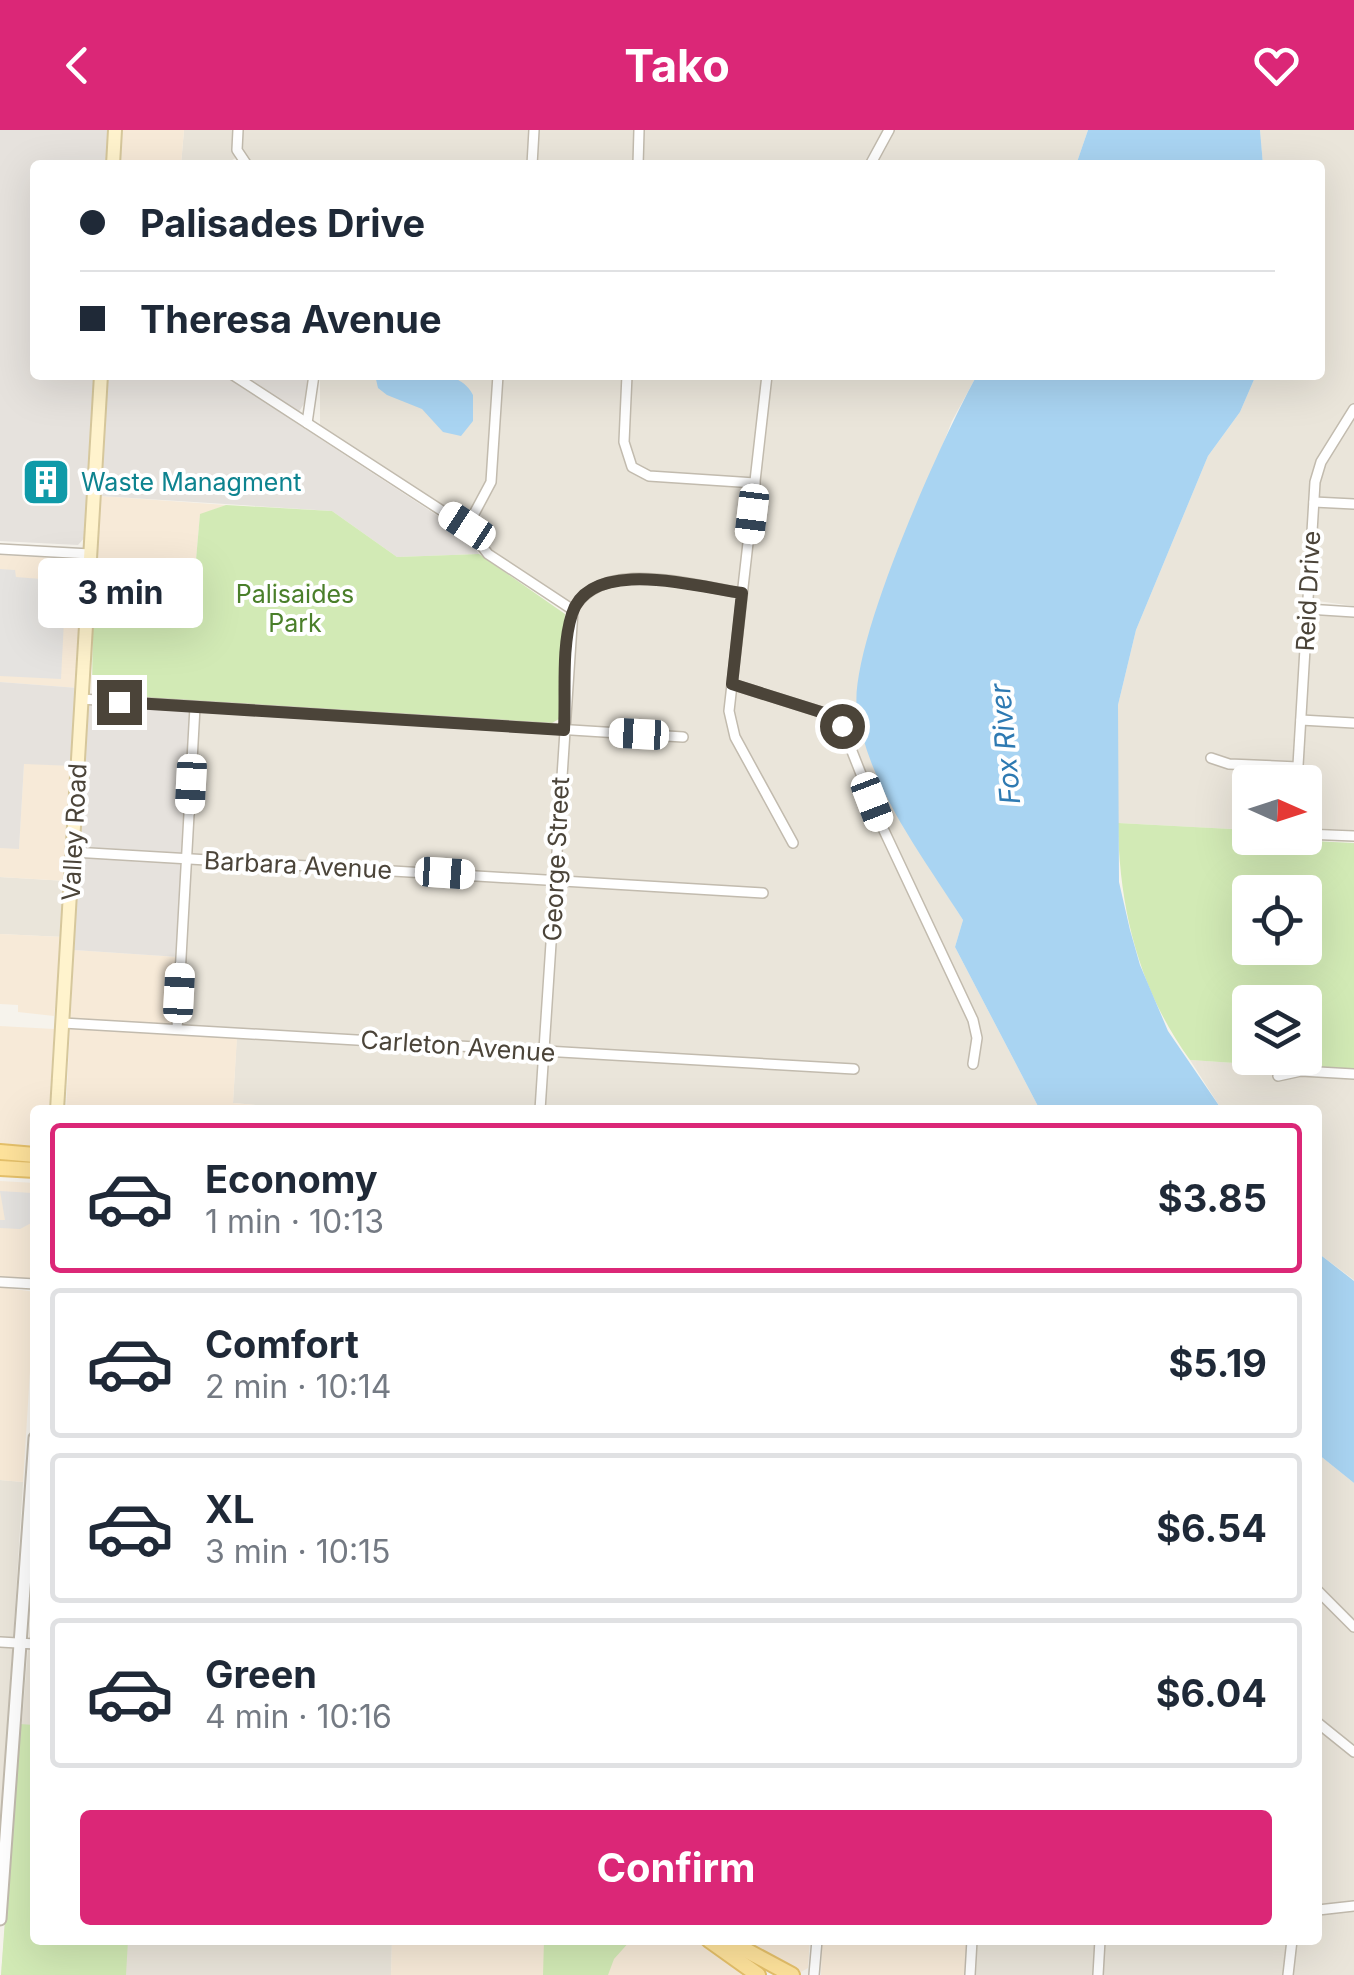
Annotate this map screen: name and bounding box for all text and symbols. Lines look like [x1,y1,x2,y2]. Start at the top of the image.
icon: back [50,38,105,93]
text: Tako [624,38,730,93]
icon: heart [1249,38,1304,93]
text: Palisades Drive [140,200,425,246]
text: Theresa Avenue [140,296,442,342]
building icon: Waste Managment [20,456,72,508]
place label: Waste Managment [81,467,301,497]
car [733,482,771,546]
car [434,497,500,555]
street label: Reid Drive [1290,530,1326,652]
callout: 3 min [36,557,202,627]
text: 3 min [77,573,164,612]
park label: Palisaides Park [236,579,354,638]
route end [97,680,142,725]
water label: Fox River [983,681,1027,806]
route start [820,704,865,749]
car [608,717,670,751]
car [174,753,208,815]
street label: Valley Road [55,763,93,901]
north arrow [1232,765,1322,855]
map controls [1232,765,1322,1075]
car [847,769,897,835]
street label: George Street [537,776,575,942]
street label: Barbara Avenue [203,845,393,885]
car [414,856,476,890]
button: locate [1232,875,1322,965]
car [162,962,196,1024]
button: layers [1232,985,1322,1075]
street label: Carleton Avenue [360,1024,556,1068]
icon: car [85,1153,175,1243]
text: Economy [205,1156,378,1202]
text: $3.85 [1158,1175,1267,1221]
text: 1 min · 10:13 [205,1202,384,1241]
icon: car [85,1318,175,1408]
text: Comfort [205,1321,359,1367]
text: $5.19 [1168,1340,1267,1386]
text: 2 min · 10:14 [205,1367,392,1406]
icon: car [85,1483,175,1573]
text: XL [205,1486,255,1532]
text: $6.54 [1156,1505,1267,1551]
text: 3 min · 10:15 [205,1532,391,1571]
icon: car [85,1648,175,1738]
text: Green [205,1651,317,1697]
text: $6.04 [1156,1670,1267,1716]
text: 4 min · 10:16 [205,1697,392,1736]
button: Confirm [80,1810,1272,1925]

